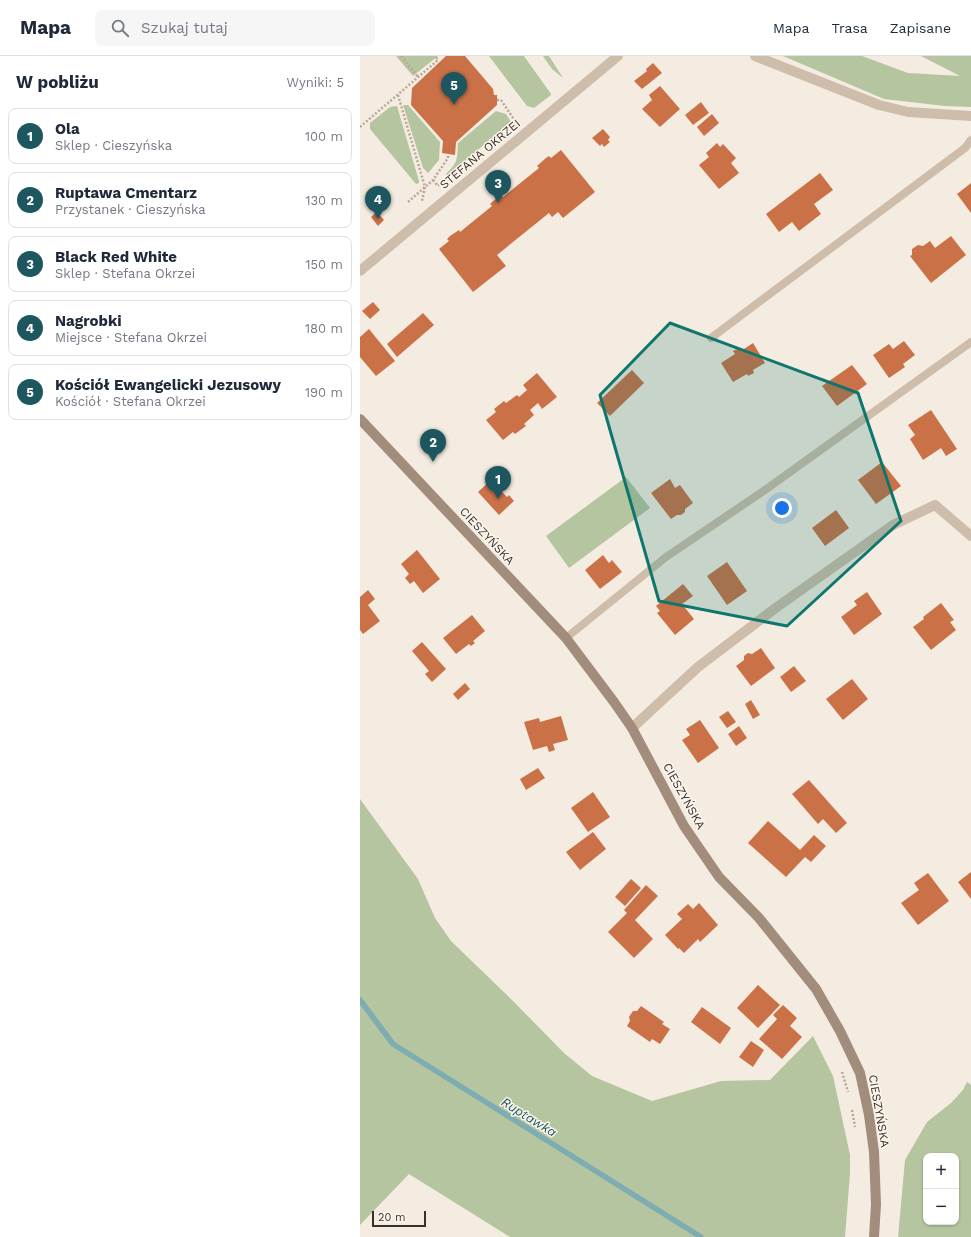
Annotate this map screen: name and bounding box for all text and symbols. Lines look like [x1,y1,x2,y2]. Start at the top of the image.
search box [95,10,375,46]
text: Mapa [20,16,71,39]
icon: search [109,17,131,39]
text: Szukaj tutaj [141,19,228,37]
text: Mapa [773,20,809,36]
text: Trasa [831,20,868,36]
text: Zapisane [890,20,951,36]
text: W pobliżu [16,72,99,92]
pin: 5 [441,72,467,105]
text: Wyniki: 5 [287,75,344,90]
street label: STEFANA OKRZEI [437,116,523,192]
text: Ola [55,120,80,138]
text: 1 [27,129,33,144]
text: 100 m [305,129,343,144]
text: Sklep · Cieszyńska [55,138,172,153]
pin: 3 [485,170,511,203]
text: Ruptawa Cmentarz [55,184,197,202]
pin: 4 [365,186,391,219]
text: 2 [26,193,34,208]
text: 130 m [305,193,343,208]
text: Przystanek · Cieszyńska [55,202,206,217]
text: Black Red White [55,248,177,266]
text: 3 [26,257,34,272]
text: 150 m [305,257,343,272]
text: Sklep · Stefana Okrzei [55,266,195,281]
text: Nagrobki [55,312,122,330]
text: 4 [26,321,34,336]
text: 180 m [305,321,343,336]
text: Miejsce · Stefana Okrzei [55,330,207,345]
text: Kościół Ewangelicki Jezusowy [55,376,281,394]
text: 5 [26,385,34,400]
text: 190 m [305,385,343,400]
text: Kościół · Stefana Okrzei [55,394,206,409]
pin: 2 [420,429,446,462]
pin: 1 [485,466,511,499]
your location [772,498,792,518]
street label: CIESZYŃSKA [457,504,517,568]
street label: CIESZYŃSKA [660,760,708,832]
street label: CIESZYŃSKA [866,1074,892,1149]
water label: Ruptawka [499,1094,559,1140]
map controls [923,1153,959,1225]
button: + [923,1153,959,1189]
button: − [923,1189,959,1225]
scale bar [372,1209,426,1228]
text: 20 m [378,1211,406,1224]

